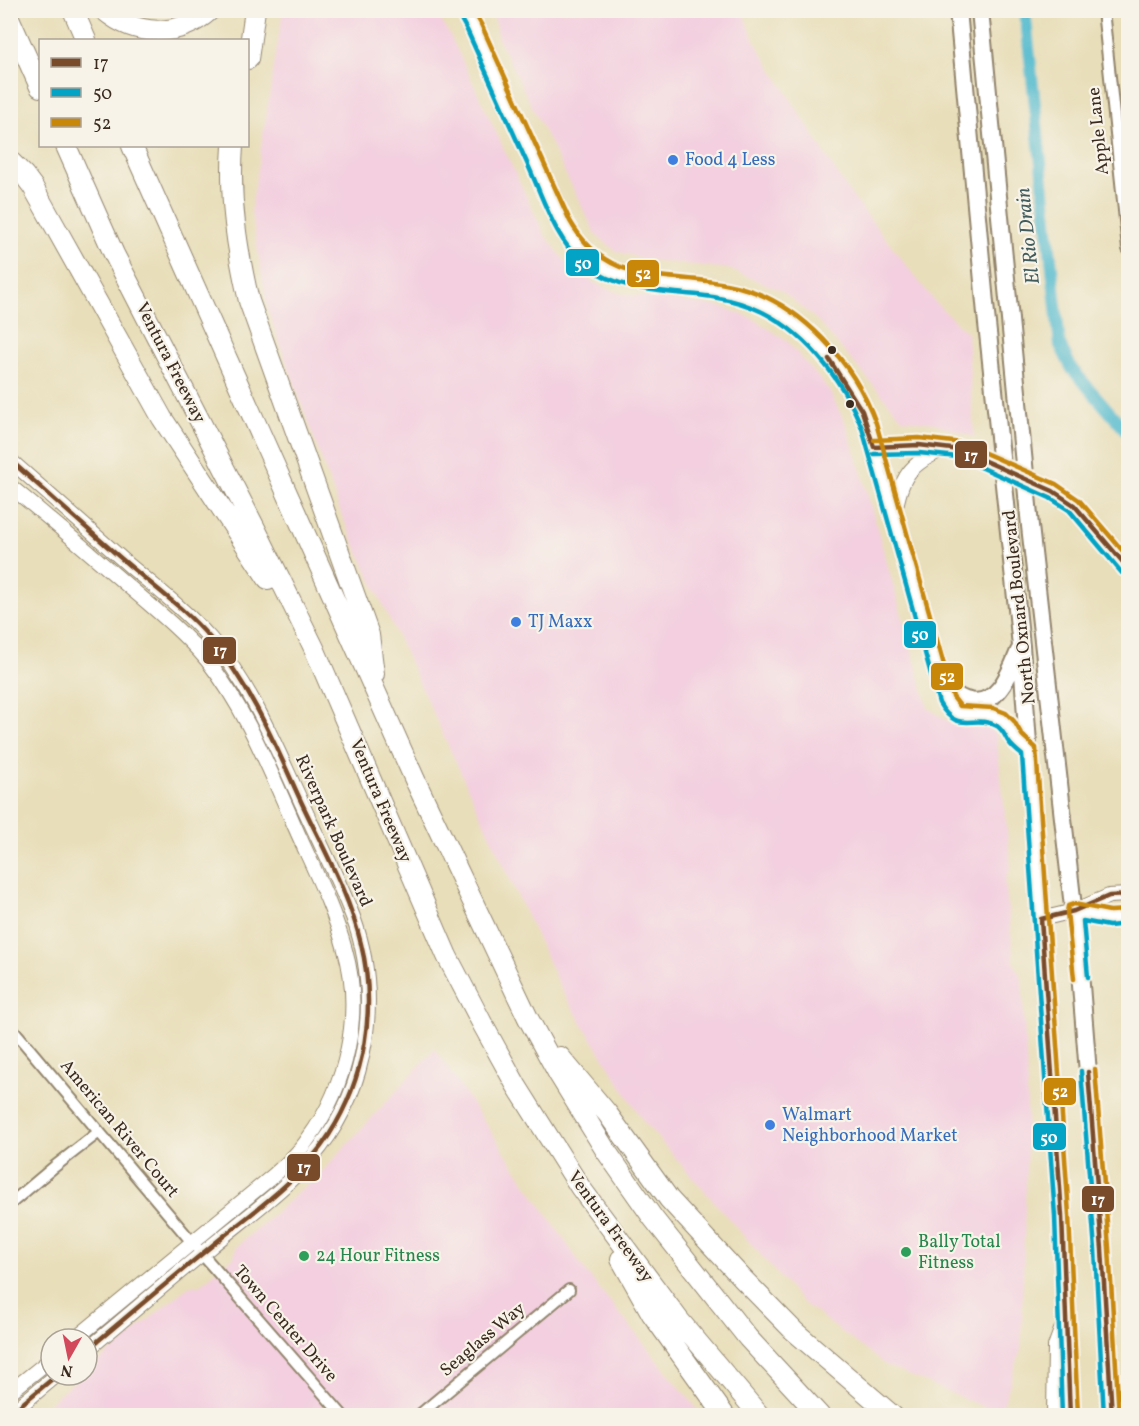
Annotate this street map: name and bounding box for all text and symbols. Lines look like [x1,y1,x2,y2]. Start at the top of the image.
legend [39,39,249,147]
text: 17 [93,52,109,77]
text: 50 [93,82,112,107]
street label: Apple Lane [1082,86,1116,176]
text: 52 [93,112,111,137]
place label: Food 4 Less [685,148,775,173]
marker: Food 4 Less [666,153,680,167]
water label: El Rio Drain [1010,186,1048,286]
line badge: 50 [565,248,600,277]
text: 50 [574,254,592,276]
line badge: 52 [626,259,660,288]
text: 52 [635,264,651,286]
street label: Ventura Freeway [129,298,211,428]
unlabelled marker [826,344,838,356]
unlabelled marker [844,398,856,410]
line badge: 17 [954,440,988,469]
text: 17 [964,446,978,468]
street label: North Oxnard Boulevard [997,508,1043,706]
place label: TJ Maxx [528,610,592,635]
marker: TJ Maxx [509,615,523,629]
line badge: 50 [903,620,937,649]
text: 50 [911,625,929,647]
line badge: 17 [202,636,237,665]
text: 17 [213,641,227,663]
line badge: 52 [930,662,964,691]
text: 52 [939,667,955,689]
street label: Ventura Freeway [343,735,418,867]
street label: Riverpark Boulevard [288,751,378,911]
street label: American River Court [54,1054,184,1204]
line badge: 52 [1043,1077,1077,1106]
text: 52 [1052,1082,1068,1104]
place label: Walmart Neighborhood Market [782,1103,957,1149]
marker: Walmart Neighborhood Market [763,1118,777,1132]
line badge: 50 [1032,1122,1067,1151]
text: 50 [1040,1128,1058,1150]
line badge: 17 [286,1153,321,1182]
text: 17 [297,1158,311,1180]
street label: Ventura Freeway [561,1166,659,1288]
line badge: 17 [1081,1185,1115,1213]
text: 17 [1091,1190,1105,1212]
place label: Bally Total Fitness [918,1230,1001,1276]
place label: 24 Hour Fitness [316,1244,440,1269]
marker: Bally Total Fitness [899,1245,913,1259]
marker: 24 Hour Fitness [297,1249,311,1263]
street label: Town Center Drive [227,1260,343,1388]
street label: Seaglass Way [435,1297,531,1383]
north arrow [39,1327,99,1387]
text: N [59,1358,74,1382]

